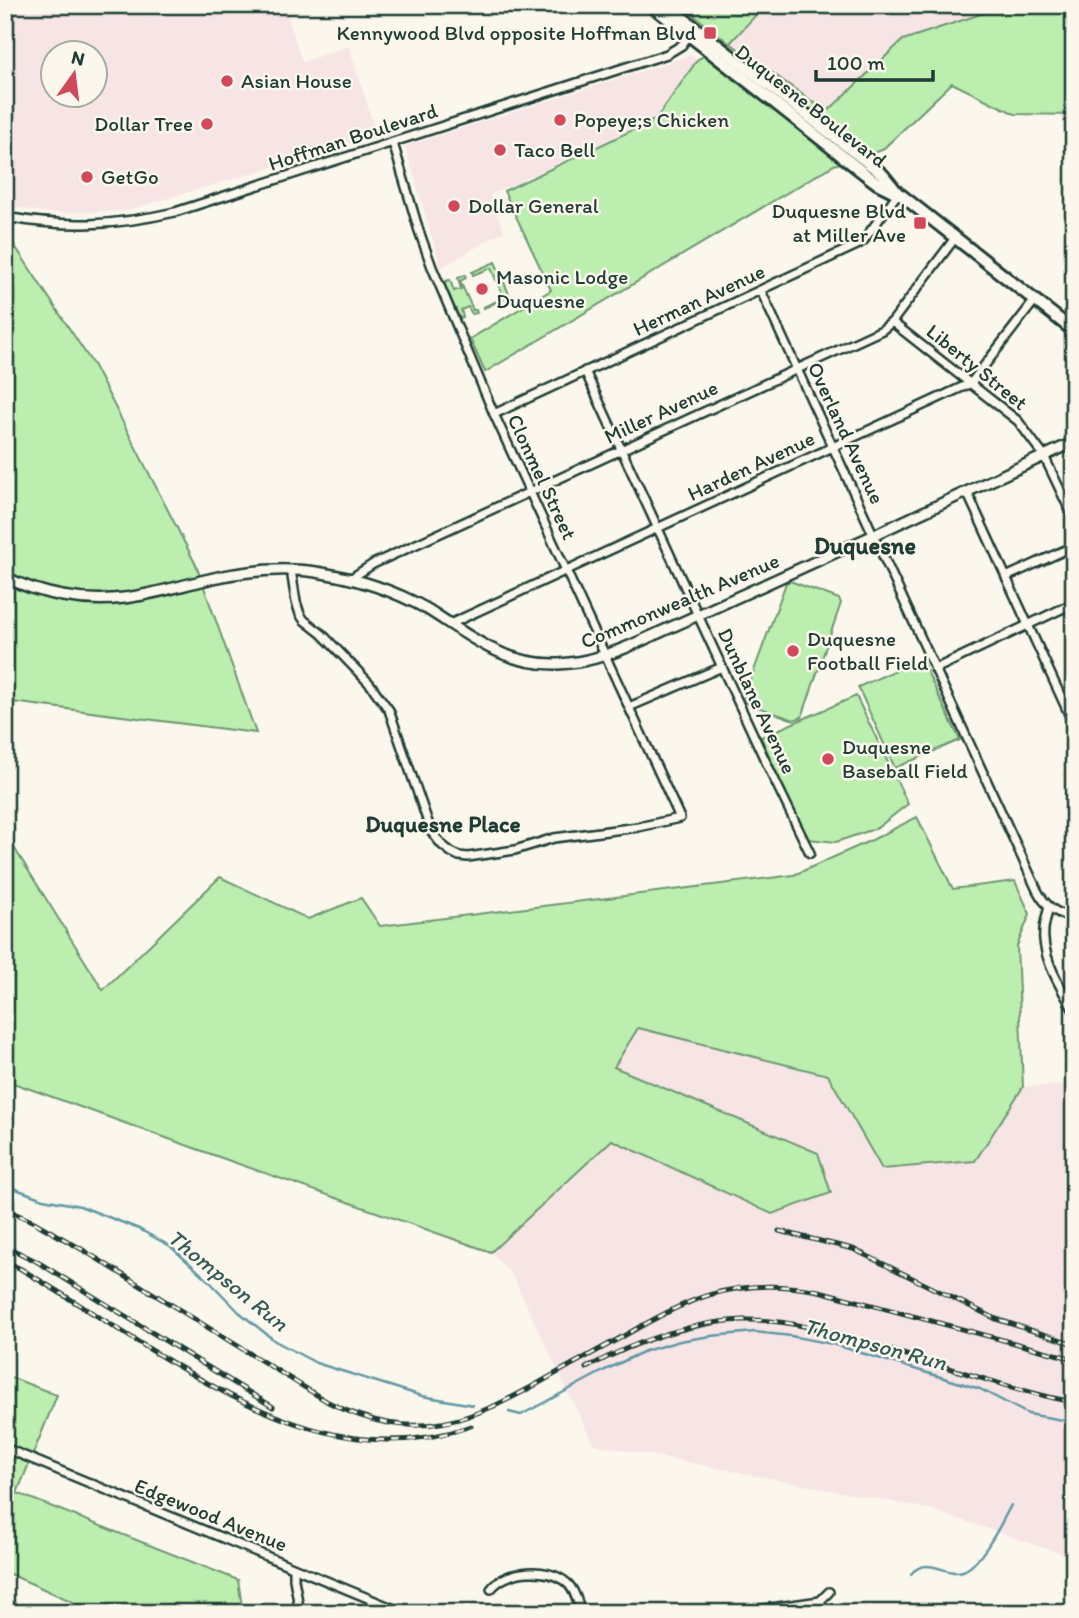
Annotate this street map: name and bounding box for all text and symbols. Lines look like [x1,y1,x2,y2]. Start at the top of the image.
place label: Kennywood Blvd opposite Hoffman Blvd [337,20,696,45]
marker: Kennywood Blvd opposite Hoffman Blvd [702,25,718,41]
north arrow [38,38,108,108]
scale bar [816,38,934,82]
street label: Duquesne Boulevard [730,39,892,173]
text: N [69,45,87,71]
text: 100 m [827,50,885,75]
place label: Asian House [241,68,352,93]
marker: Asian House [219,73,235,89]
street label: Hoffman Boulevard [265,97,441,176]
place label: Popeye;s Chicken [574,107,729,132]
place label: Dollar Tree [94,111,193,136]
marker: Popeye;s Chicken [552,112,568,128]
marker: Dollar Tree [199,116,215,132]
place label: Taco Bell [514,137,595,162]
marker: Taco Bell [492,142,508,158]
place label: GetGo [101,164,159,189]
marker: GetGo [79,169,95,185]
place label: Dollar General [468,193,599,218]
marker: Dollar General [446,198,462,214]
place label: Duquesne Blvd at Miller Ave [771,198,907,247]
marker: Duquesne Blvd at Miller Ave [912,215,928,231]
street label: Herman Avenue [629,258,769,341]
place label: Masonic Lodge Duquesne [496,264,628,313]
marker: Masonic Lodge Duquesne [474,281,490,297]
street label: Liberty Street [922,318,1033,415]
street label: Overland Avenue [803,358,890,508]
street label: Miller Avenue [600,374,722,449]
street label: Clonmel Street [502,410,583,544]
street label: Harden Avenue [683,425,818,506]
district label: Duquesne [814,531,916,561]
street label: Commonwealth Avenue [577,547,783,654]
street label: Dunblane Avenue [713,624,802,778]
place label: Duquesne Football Field [807,626,929,675]
marker: Duquesne Football Field [785,643,801,659]
place label: Duquesne Baseball Field [842,734,968,783]
marker: Duquesne Baseball Field [820,751,836,767]
district label: Duquesne Place [365,810,521,838]
water label: Thompson Run [162,1223,295,1338]
water label: Thompson Run [800,1311,950,1377]
street label: Edgewood Avenue [131,1473,291,1557]

